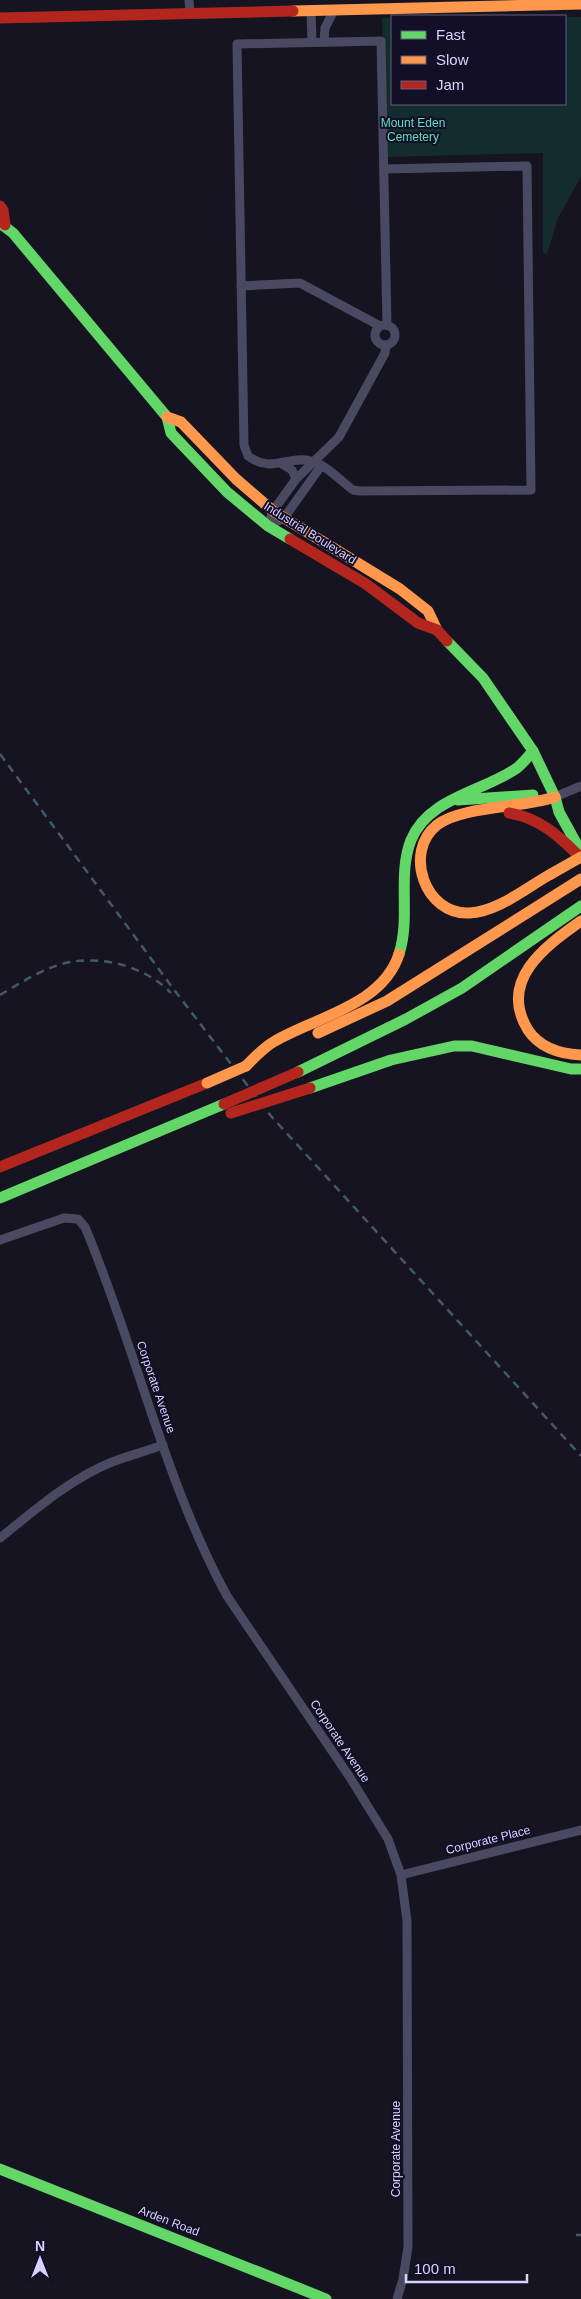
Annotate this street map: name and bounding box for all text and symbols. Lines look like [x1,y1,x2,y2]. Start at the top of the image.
legend [391,15,566,105]
text: Fast [436,26,466,43]
text: Slow [436,51,469,68]
text: Jam [436,76,464,93]
park label: Mount Eden Cemetery [381,116,445,144]
street label: Industrial Boulevard [261,499,359,567]
street label: Corporate Avenue [134,1339,178,1435]
street label: Corporate Avenue [307,1697,373,1785]
street label: Corporate Place [444,1823,532,1857]
street label: Corporate Avenue [389,2100,403,2197]
street label: Arden Road [137,2203,201,2239]
north arrow [15,2234,65,2284]
text: N [35,2238,45,2254]
scale bar [406,2252,527,2284]
text: 100 m [414,2260,456,2277]

